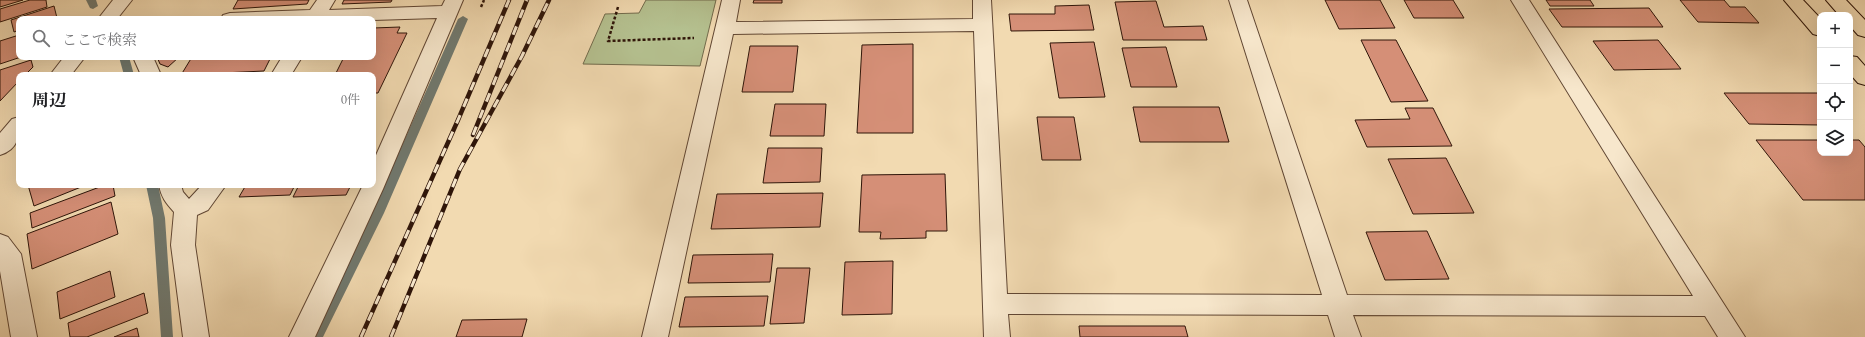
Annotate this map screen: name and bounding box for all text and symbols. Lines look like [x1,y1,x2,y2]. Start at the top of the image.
map controls [1817,12,1853,156]
button: + [1817,12,1853,48]
search box [16,16,376,60]
icon: search [30,27,52,49]
text: ここで検索 [62,30,137,49]
button: − [1817,48,1853,84]
button: locate [1817,84,1853,120]
text: 周辺 [32,89,66,111]
text: 0件 [341,91,360,108]
button: layers [1817,120,1853,156]

